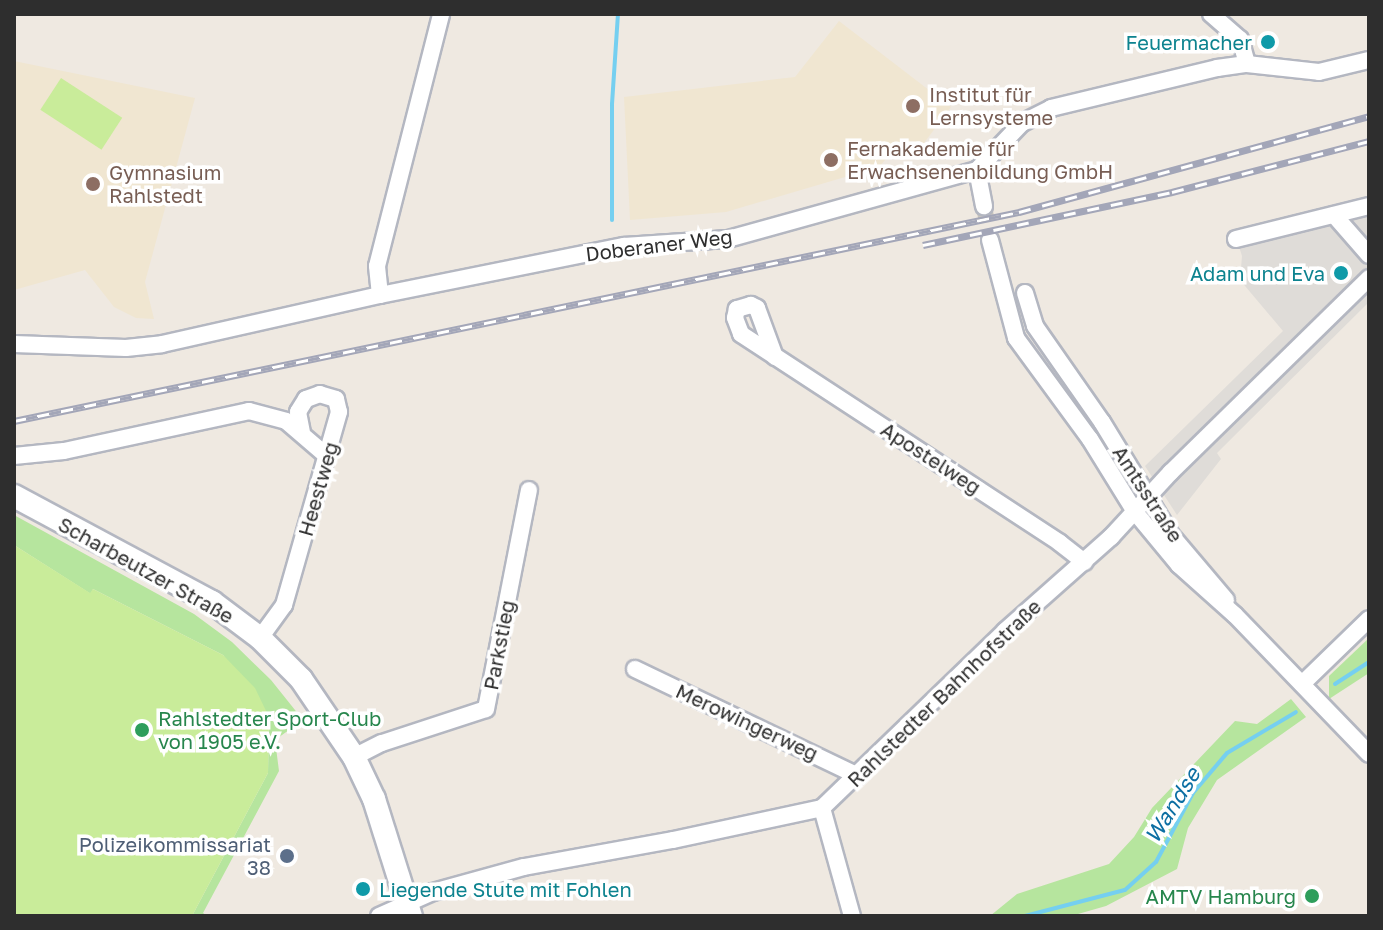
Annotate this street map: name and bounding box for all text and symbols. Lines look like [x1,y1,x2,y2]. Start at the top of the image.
place label: Feuermacher [1126,30,1252,54]
marker: Feuermacher [1259,33,1277,51]
place label: Institut für Lernsysteme [929,82,1053,129]
marker: Institut für Lernsysteme [904,97,922,115]
place label: Fernakademie für Erwachsenenbildung GmbH [847,136,1113,183]
marker: Fernakademie für Erwachsenenbildung GmbH [822,151,840,169]
place label: Gymnasium Rahlstedt [109,160,221,207]
marker: Gymnasium Rahlstedt [84,175,102,193]
street label: Doberaner Weg [584,224,734,266]
place label: Adam und Eva [1190,261,1325,285]
marker: Adam und Eva [1332,264,1350,282]
street label: Apostelweg [877,417,985,499]
street label: Heestweg [293,439,343,539]
street label: Amtsstraße [1108,441,1188,547]
street label: Scharbeutzer Straße [54,512,238,628]
street label: Rahlstedter Bahnhofstraße [842,594,1046,792]
street label: Parkstieg [479,598,519,692]
street label: Merowingerweg [672,679,822,765]
place label: Rahlstedter Sport-Club von 1905 e.V. [158,706,381,753]
marker: Rahlstedter Sport-Club von 1905 e.V. [133,721,151,739]
water label: Wandse [1139,762,1205,848]
place label: Polizeikommissariat 38 [79,832,271,879]
marker: Polizeikommissariat 38 [278,847,296,865]
place label: Liegende Stute mit Fohlen [379,877,632,901]
marker: Liegende Stute mit Fohlen [354,880,372,898]
place label: AMTV Hamburg [1146,884,1296,908]
marker: AMTV Hamburg [1303,887,1321,905]

